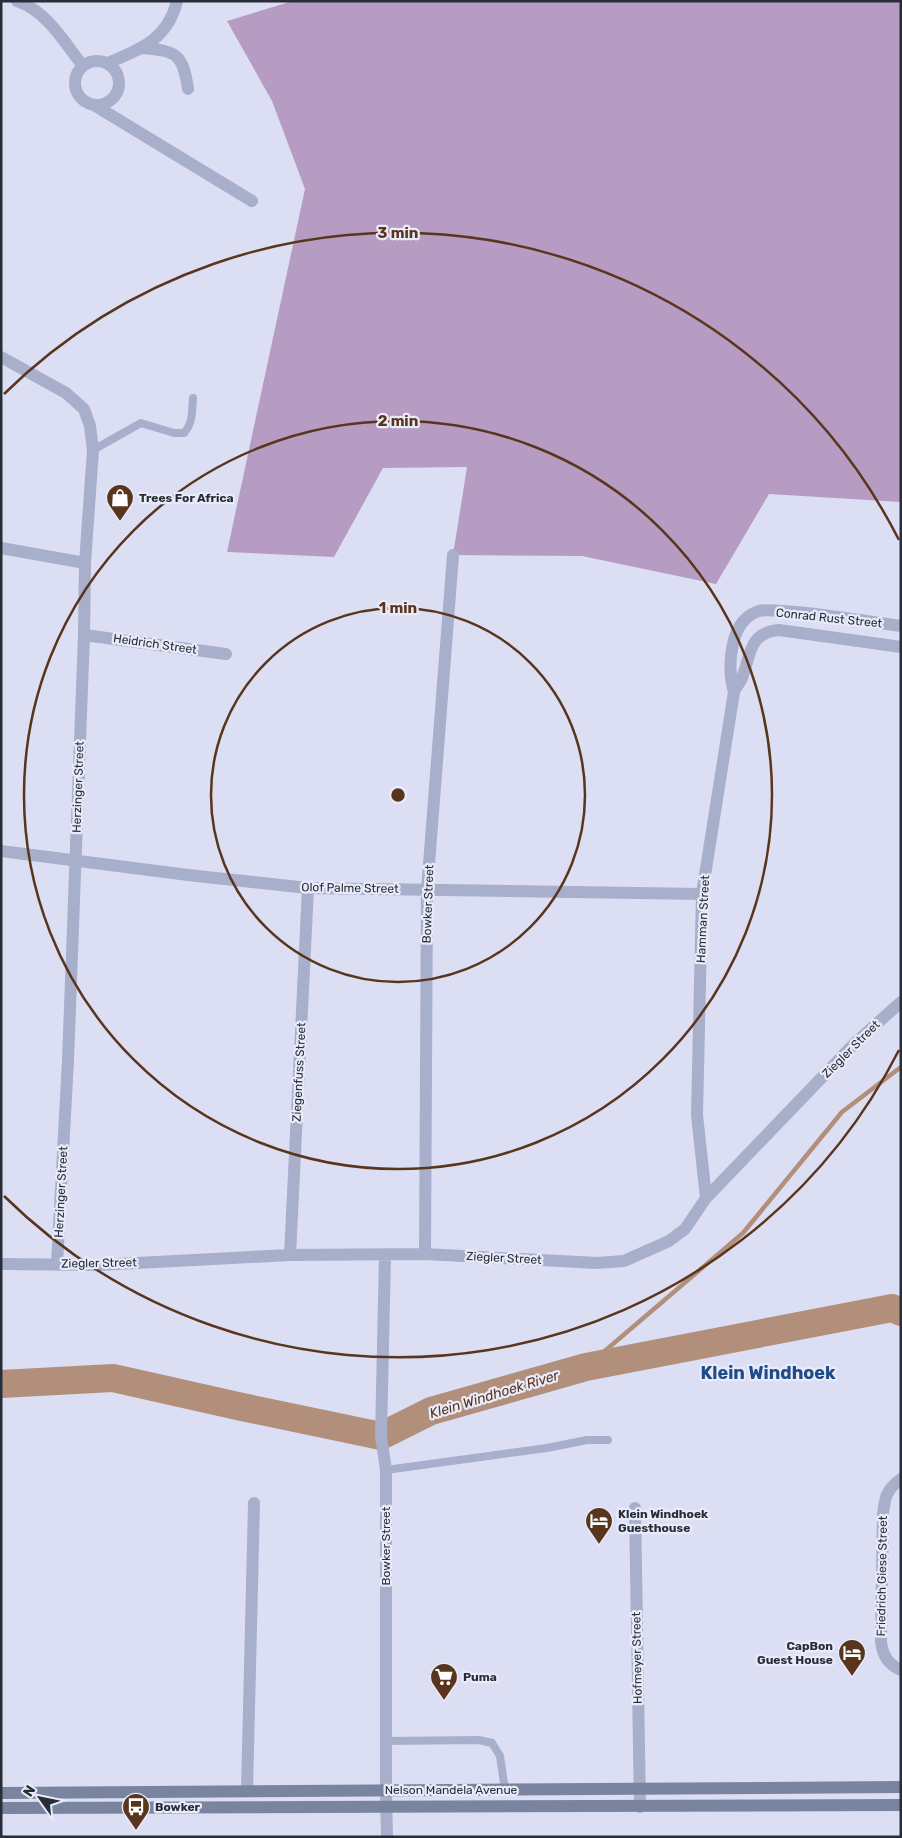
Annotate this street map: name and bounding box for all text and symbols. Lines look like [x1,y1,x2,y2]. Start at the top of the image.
text: 3 min [378,224,418,242]
text: 2 min [378,412,418,430]
shop icon: Trees For Africa [105,483,135,522]
place label: Trees For Africa [139,491,234,505]
text: 1 min [379,599,417,617]
street label: Conrad Rust Street [775,605,883,631]
street label: Heidrich Street [112,631,198,657]
street label: Herzinger Street [69,741,87,833]
centre of rings [389,786,407,804]
street label: Bowker Street [420,864,436,944]
street label: Hamman Street [694,874,712,963]
street label: Olof Palme Street [301,880,399,896]
street label: Ziegler Street [819,1017,883,1081]
street label: Ziegenfuss Street [289,1022,309,1122]
street label: Herzinger Street [52,1145,70,1238]
street label: Ziegler Street [466,1249,542,1267]
street label: Ziegler Street [61,1255,137,1271]
district label: Klein Windhoek [700,1362,836,1384]
water label: Klein Windhoek River [427,1367,561,1422]
street label: Bowker Street [379,1506,393,1585]
hotel icon: Klein Windhoek Guesthouse [584,1506,614,1545]
place label: Klein Windhoek Guesthouse [618,1507,708,1535]
street label: Friedrich Giese Street [874,1515,890,1637]
street label: Hofmeyer Street [629,1611,645,1704]
hotel icon: CapBon Guest House [837,1638,867,1677]
place label: CapBon Guest House [757,1639,833,1667]
supermarket icon: Puma [429,1662,459,1701]
place label: Puma [463,1670,497,1684]
north arrow [15,1773,65,1823]
text: N [20,1782,39,1800]
street label: Nelson Mandela Avenue [385,1783,518,1797]
bus stop icon: Bowker [121,1792,151,1831]
place label: Bowker [155,1800,201,1814]

